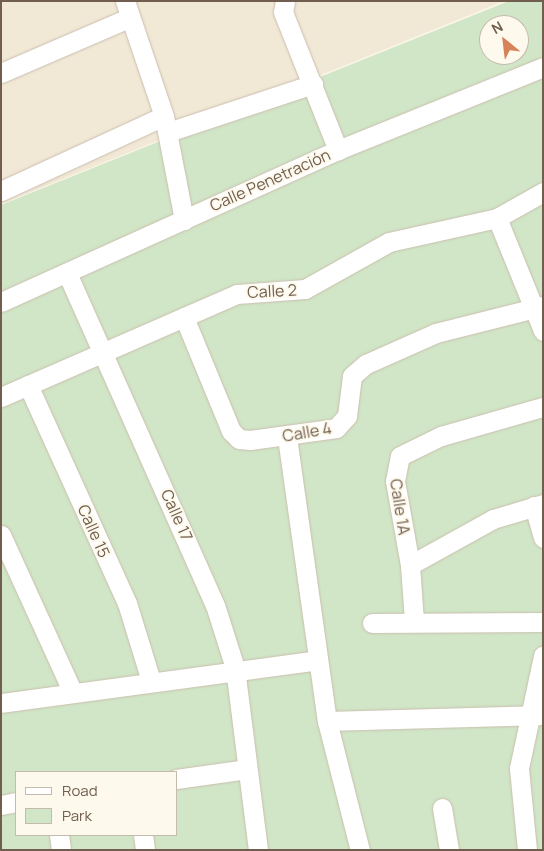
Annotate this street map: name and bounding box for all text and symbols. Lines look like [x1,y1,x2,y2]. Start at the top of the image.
north arrow [479,15,529,65]
text: N [488,17,506,38]
street label: Calle Penetración [207,145,333,215]
street label: Calle 2 [247,280,297,302]
street label: Calle 4 [281,418,333,446]
street label: Calle 1A [386,477,414,537]
street label: Calle 17 [157,486,197,544]
street label: Calle 15 [74,502,114,560]
legend [15,771,178,836]
text: Road [62,780,98,801]
text: Park [62,805,92,826]

